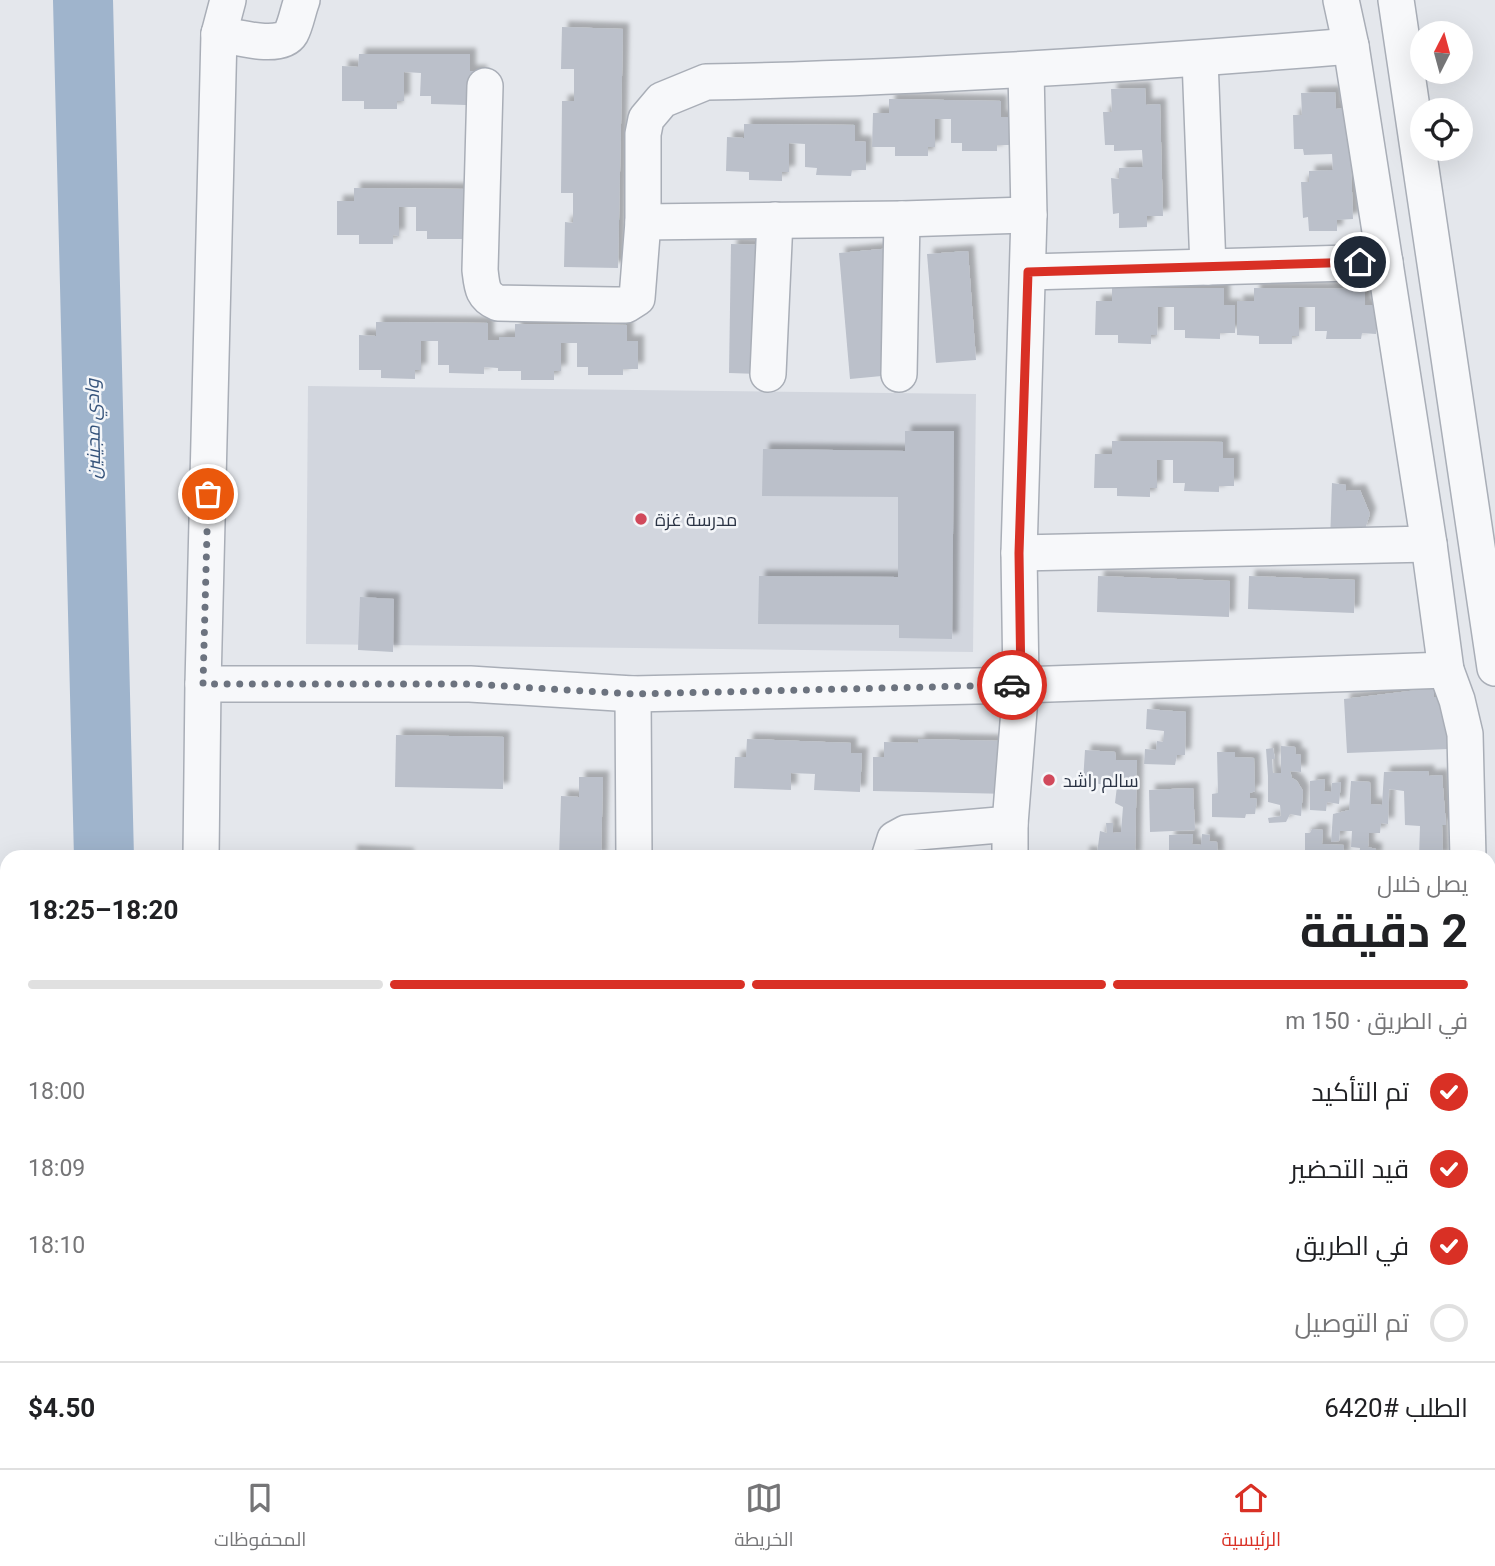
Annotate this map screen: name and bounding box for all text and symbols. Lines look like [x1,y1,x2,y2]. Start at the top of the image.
north arrow [1410,21,1474,84]
map controls [1410,21,1473,161]
button: locate [1410,98,1473,161]
pin [1330,232,1390,292]
icon: home [1341,243,1379,281]
water label: وادي مجينين [81,377,109,479]
pin [178,464,238,524]
icon: bag [189,475,227,513]
place label: مدرسة غزة [655,509,737,531]
marker: مدرسة غزة [633,511,649,527]
courier [977,650,1047,720]
icon: car [993,666,1031,704]
place label: سالم راشد [1063,770,1139,793]
marker: سالم راشد [1041,772,1057,788]
text: يصل خلال [1377,871,1468,898]
text: 18:20–18:25 [28,895,178,925]
text: 2 دقيقة [1300,904,1468,958]
text: في الطريق · 150 m [1285,1008,1468,1035]
icon: check [1430,1073,1468,1111]
text: تم التأكيد [1311,1077,1409,1107]
text: 18:00 [28,1078,85,1105]
icon: check [1430,1150,1468,1188]
text: قيد التحضير [1290,1154,1409,1184]
text: 18:09 [28,1155,85,1182]
icon: check [1430,1227,1468,1265]
text: في الطريق [1295,1231,1409,1261]
text: 18:10 [28,1232,85,1259]
text: تم التوصيل [1295,1308,1409,1338]
text: $4.50 [28,1393,95,1423]
text: الطلب #6420 [1324,1393,1468,1423]
tab: المحفوظات [214,1479,306,1557]
tab: الخريطة [734,1479,794,1557]
tab: الرئيسية [1221,1479,1281,1557]

